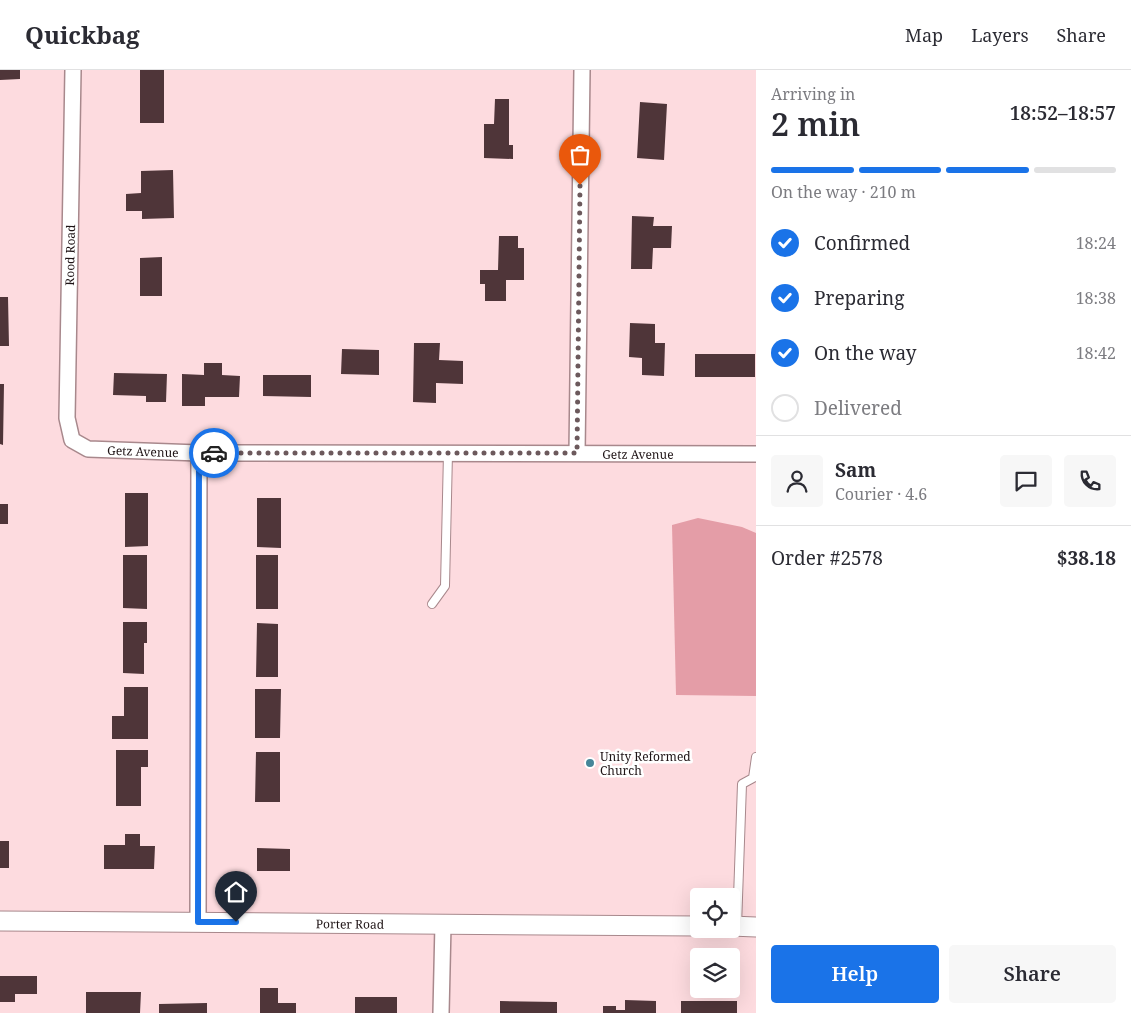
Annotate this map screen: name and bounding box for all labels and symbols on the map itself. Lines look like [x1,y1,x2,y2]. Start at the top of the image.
pin [559,134,601,185]
street label: Rood Road [61,224,79,286]
courier [189,428,239,478]
street label: Getz Avenue [107,441,179,461]
street label: Getz Avenue [602,445,674,462]
place label: Unity Reformed Church [600,748,691,779]
marker: Unity Reformed Church [584,757,596,769]
pin [215,871,257,922]
street label: Porter Road [316,915,385,932]

